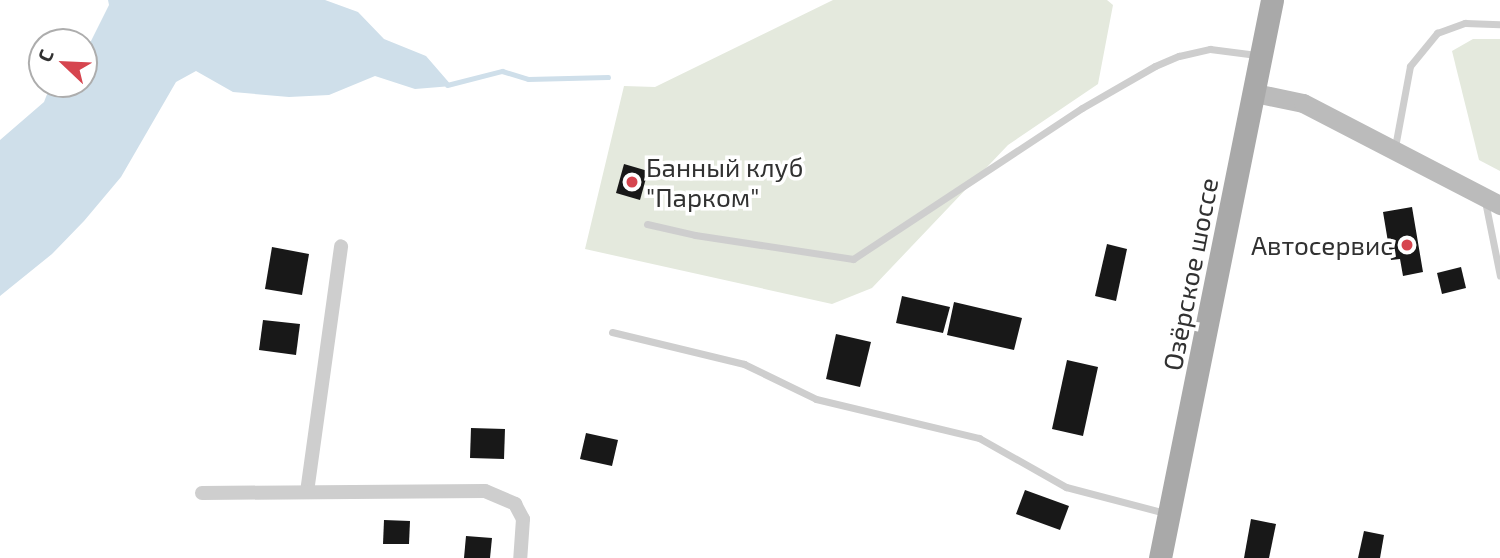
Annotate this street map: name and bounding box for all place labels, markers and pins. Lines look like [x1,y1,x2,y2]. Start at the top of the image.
place label: Банный клуб "Парком" [646,151,803,212]
marker: Банный клуб "Парком" [624,174,640,190]
place label: Автосервис [1251,229,1393,261]
marker: Автосервис [1399,237,1415,253]

